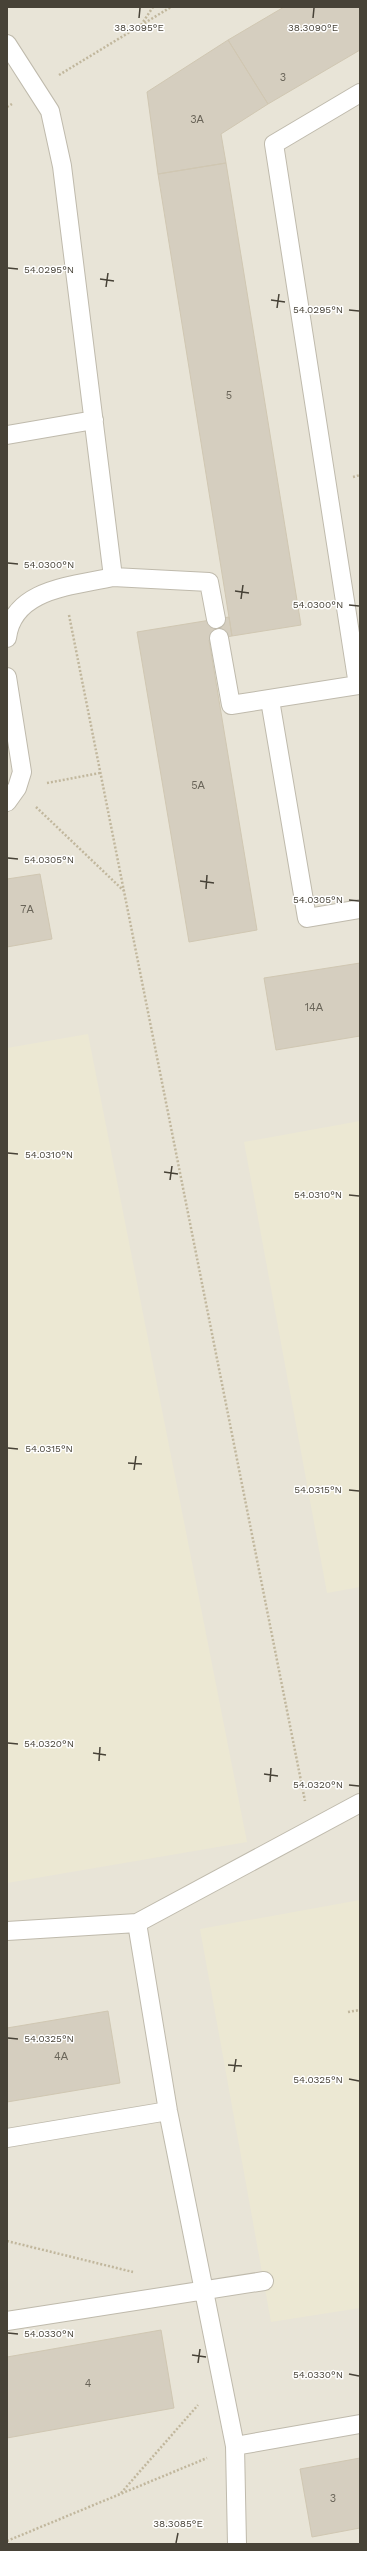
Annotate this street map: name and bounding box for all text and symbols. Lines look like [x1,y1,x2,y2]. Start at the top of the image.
text: 38.3095°E [114,22,164,33]
text: 38.3090°E [288,22,338,33]
house number: 3 [280,71,286,84]
house number: 3А [190,113,205,126]
text: 54.0295°N [24,264,74,275]
text: 54.0295°N [293,304,343,315]
house number: 5 [226,389,232,402]
text: 54.0300°N [24,559,74,570]
text: 54.0300°N [293,599,343,610]
house number: 5А [191,779,206,792]
text: 54.0305°N [24,854,74,865]
text: 54.0305°N [293,894,343,905]
house number: 7А [20,903,34,916]
house number: 14А [305,1001,324,1014]
text: 54.0310°N [25,1149,73,1160]
text: 54.0310°N [294,1189,342,1200]
text: 54.0315°N [25,1443,73,1454]
text: 54.0315°N [294,1484,342,1495]
text: 54.0320°N [24,1738,74,1749]
text: 54.0320°N [293,1779,343,1790]
text: 54.0325°N [24,2033,74,2044]
house number: 4А [54,2050,69,2063]
text: 54.0325°N [293,2074,343,2085]
text: 54.0330°N [24,2328,74,2339]
text: 54.0330°N [293,2369,343,2380]
house number: 4 [85,2377,92,2390]
house number: 3 [330,2492,336,2505]
text: 38.3085°E [153,2518,203,2529]

